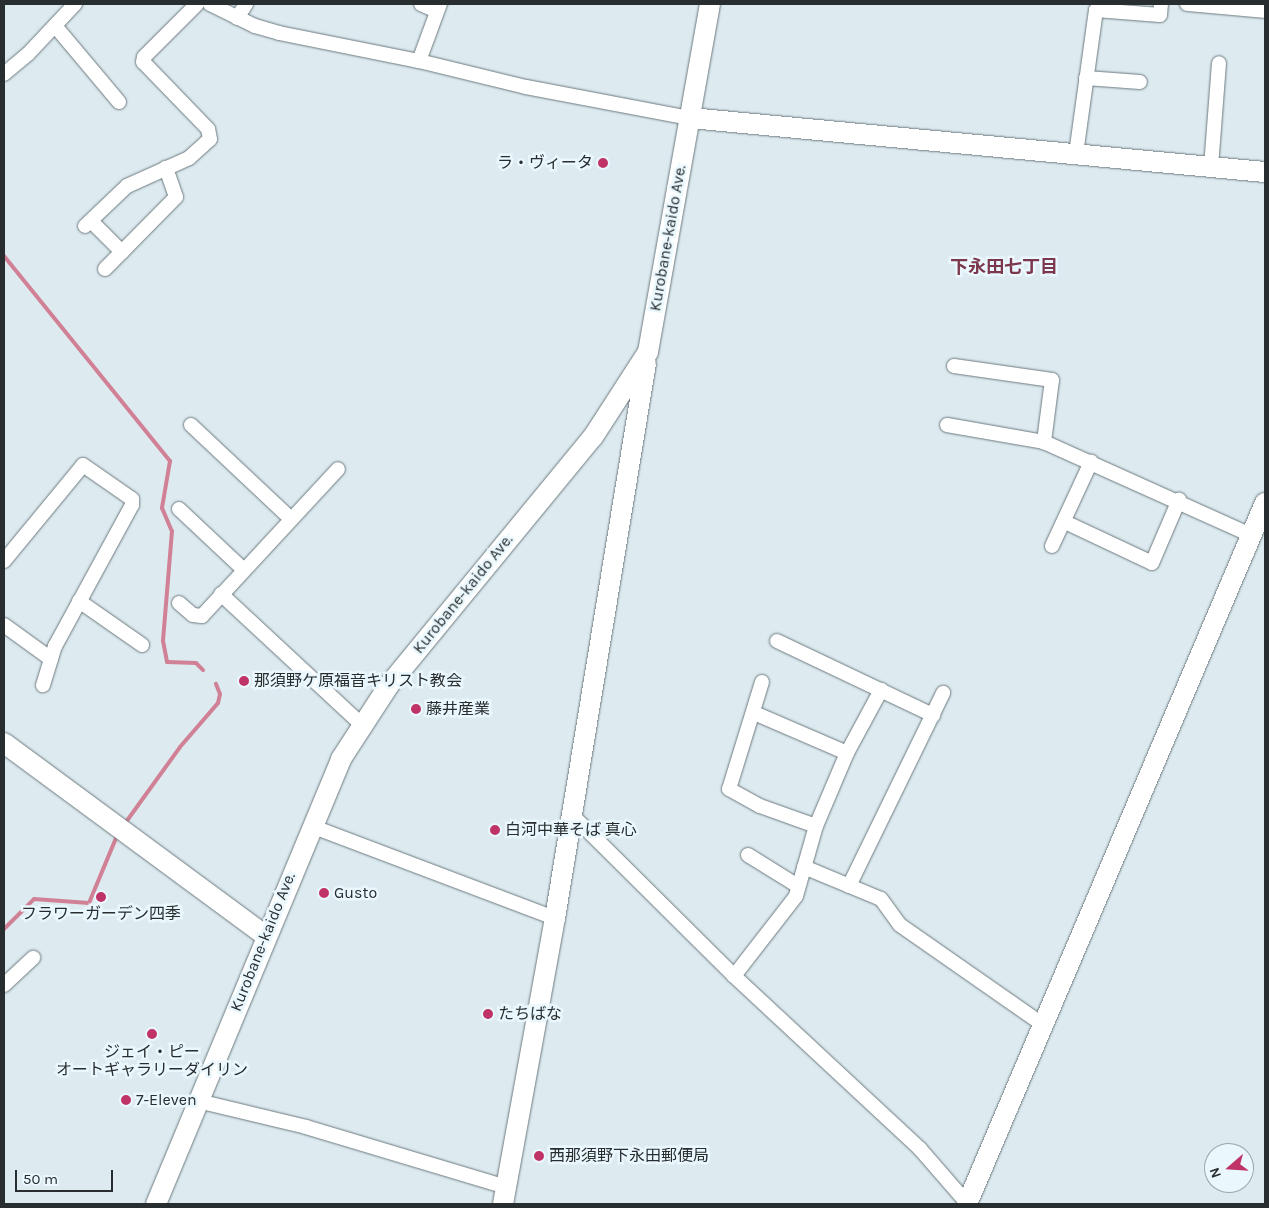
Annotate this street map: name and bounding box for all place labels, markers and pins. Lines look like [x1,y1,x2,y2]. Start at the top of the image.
place label: ラ・ヴィータ [497,153,593,173]
marker: ラ・ヴィータ [597,157,609,169]
place label: 那須野ケ原福音キリスト教会 [254,671,462,691]
marker: 那須野ケ原福音キリスト教会 [238,675,250,687]
place label: 藤井産業 [426,699,490,719]
marker: 藤井産業 [410,703,422,715]
place label: 白河中華そば 真心 [505,820,637,840]
marker: 白河中華そば 真心 [489,824,501,836]
place label: Gusto [334,883,377,903]
marker: Gusto [318,887,330,899]
marker: フラワーガーデン四季 [95,891,107,903]
place label: フラワーガーデン四季 [21,904,181,924]
place label: たちばな [498,1004,562,1024]
marker: たちばな [482,1008,494,1020]
marker: ジェイ・ピー オートギャラリーダイリン [146,1028,158,1040]
place label: ジェイ・ピー オートギャラリーダイリン [56,1042,248,1080]
place label: 7-Eleven [136,1090,197,1110]
marker: 7-Eleven [120,1094,132,1106]
place label: 西那須野下永田郵便局 [549,1146,709,1166]
marker: 西那須野下永田郵便局 [533,1150,545,1162]

